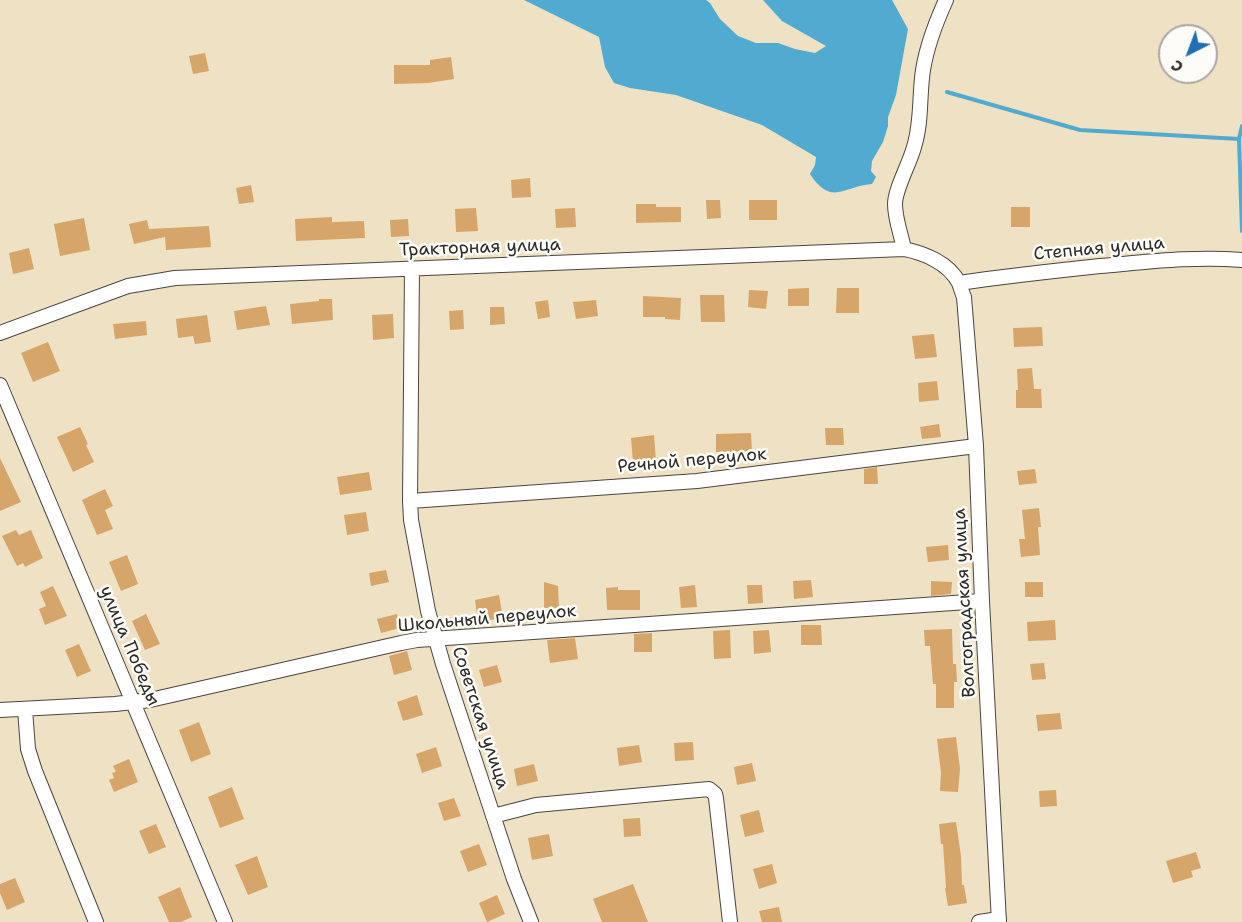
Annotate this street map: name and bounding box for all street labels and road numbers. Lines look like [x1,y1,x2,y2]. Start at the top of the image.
street label: Степная улица [1033,233,1165,265]
street label: Тракторная улица [399,234,561,262]
street label: Речной переулок [617,444,767,478]
street label: Волгоградская улица [949,508,981,698]
street label: улица Победы [94,583,164,709]
street label: Школьный переулок [397,600,577,638]
street label: Советская улица [447,644,513,792]

